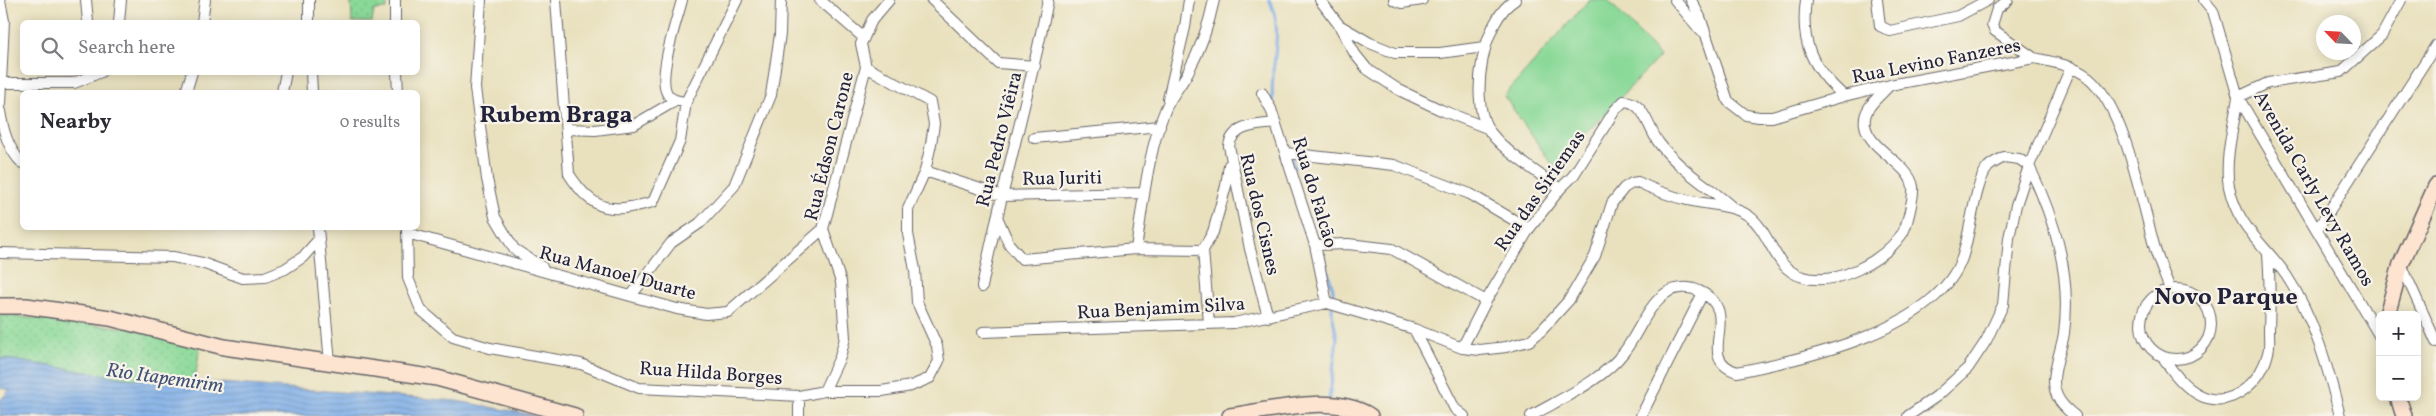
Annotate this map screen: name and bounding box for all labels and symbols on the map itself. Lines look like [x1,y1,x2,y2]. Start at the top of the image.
north arrow [2316,15,2361,60]
street label: Rua Levino Fanzeres [1850,33,2023,91]
street label: Rua Édson Carone [799,69,861,224]
street label: Rua Pedro Viêira [971,69,1029,210]
street label: Avenida Carly Levy Ramos [2247,87,2380,291]
district label: Rubem Braga [479,99,633,133]
street label: Rua das Siriemas [1489,125,1592,257]
street label: Rua do Falcão [1285,134,1343,251]
street label: Rua dos Cisnes [1232,151,1286,278]
street label: Rua Juriti [1022,165,1103,193]
street label: Rua Manoel Duarte [536,240,699,307]
district label: Novo Parque [2154,281,2298,315]
street label: Rua Benjamim Silva [1076,292,1246,326]
street label: Rua Hilda Borges [638,356,783,392]
water label: Rio Itapemirim [104,357,225,401]

